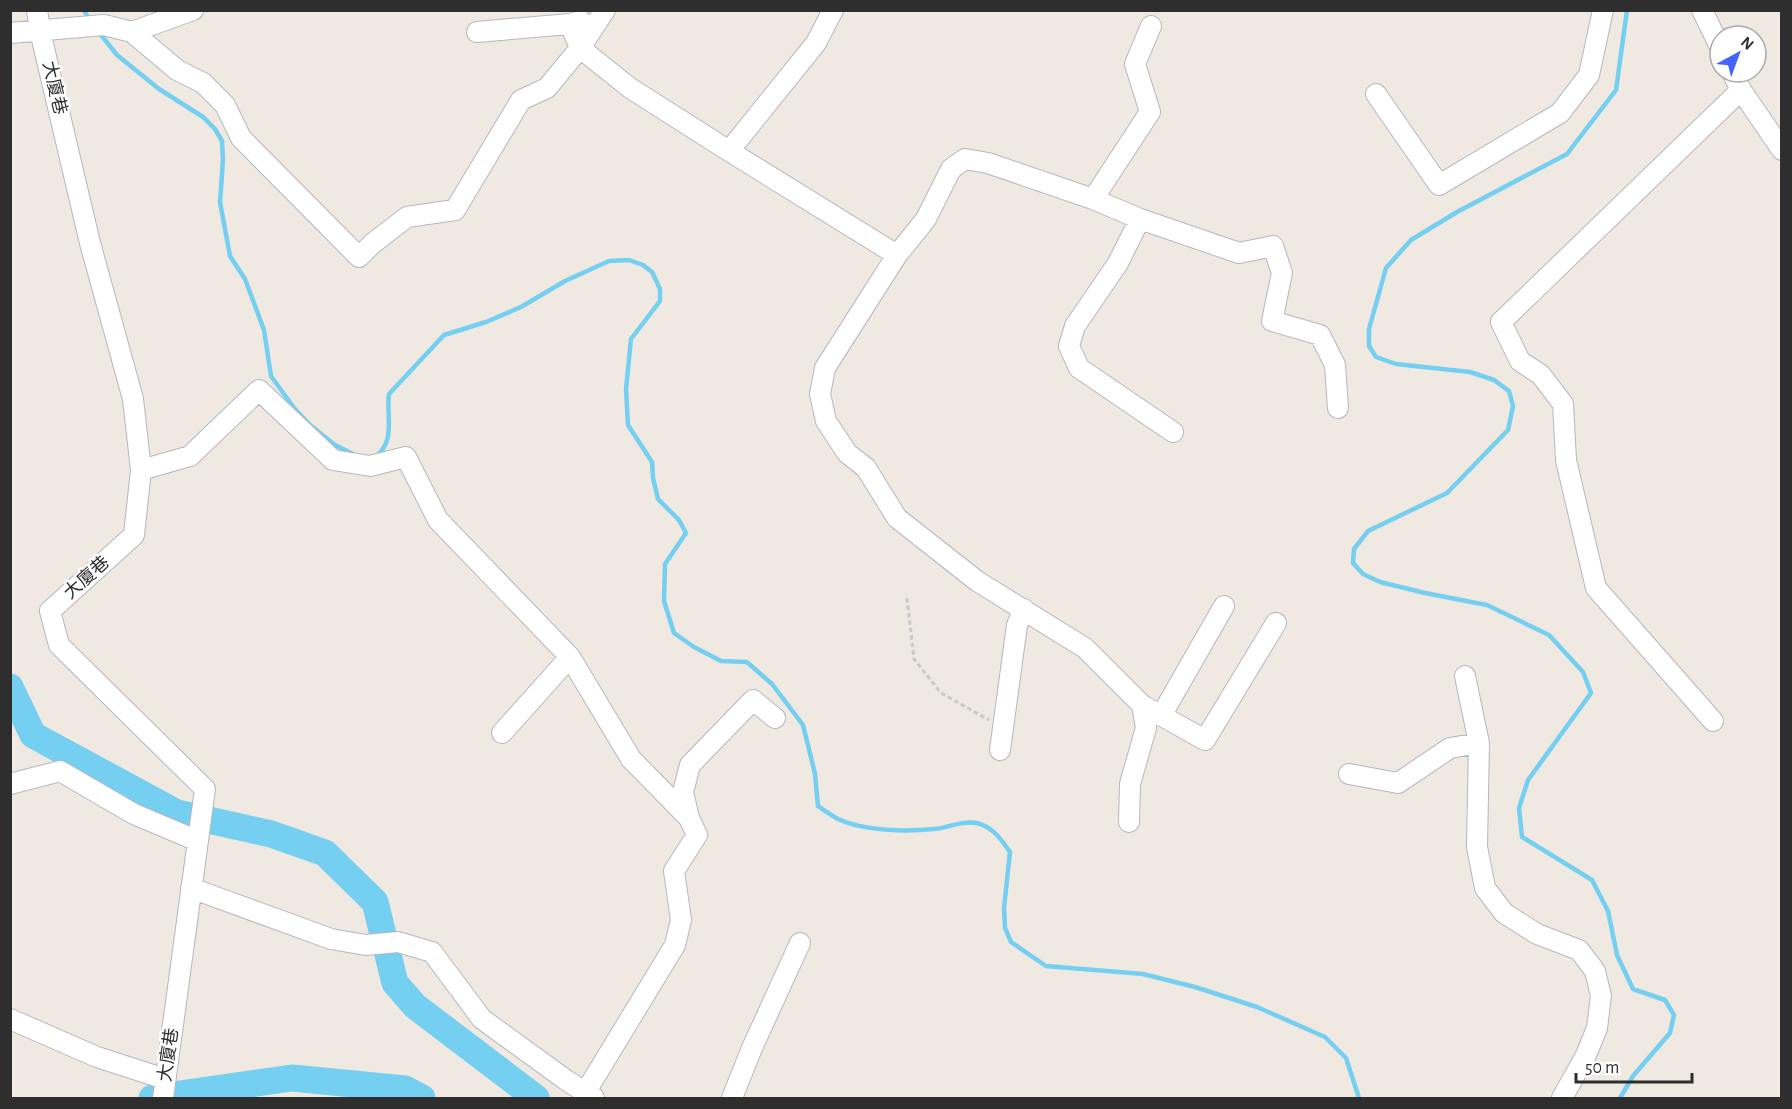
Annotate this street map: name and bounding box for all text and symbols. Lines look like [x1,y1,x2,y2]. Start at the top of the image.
north arrow [1708,24,1768,84]
text: N [1738,34,1757,53]
street label: 大廈巷 [39,59,71,116]
street label: 大廈巷 [60,552,113,603]
street label: 大廈巷 [154,1027,182,1083]
scale bar [1576,1046,1692,1084]
text: 50 m [1585,1059,1619,1077]

